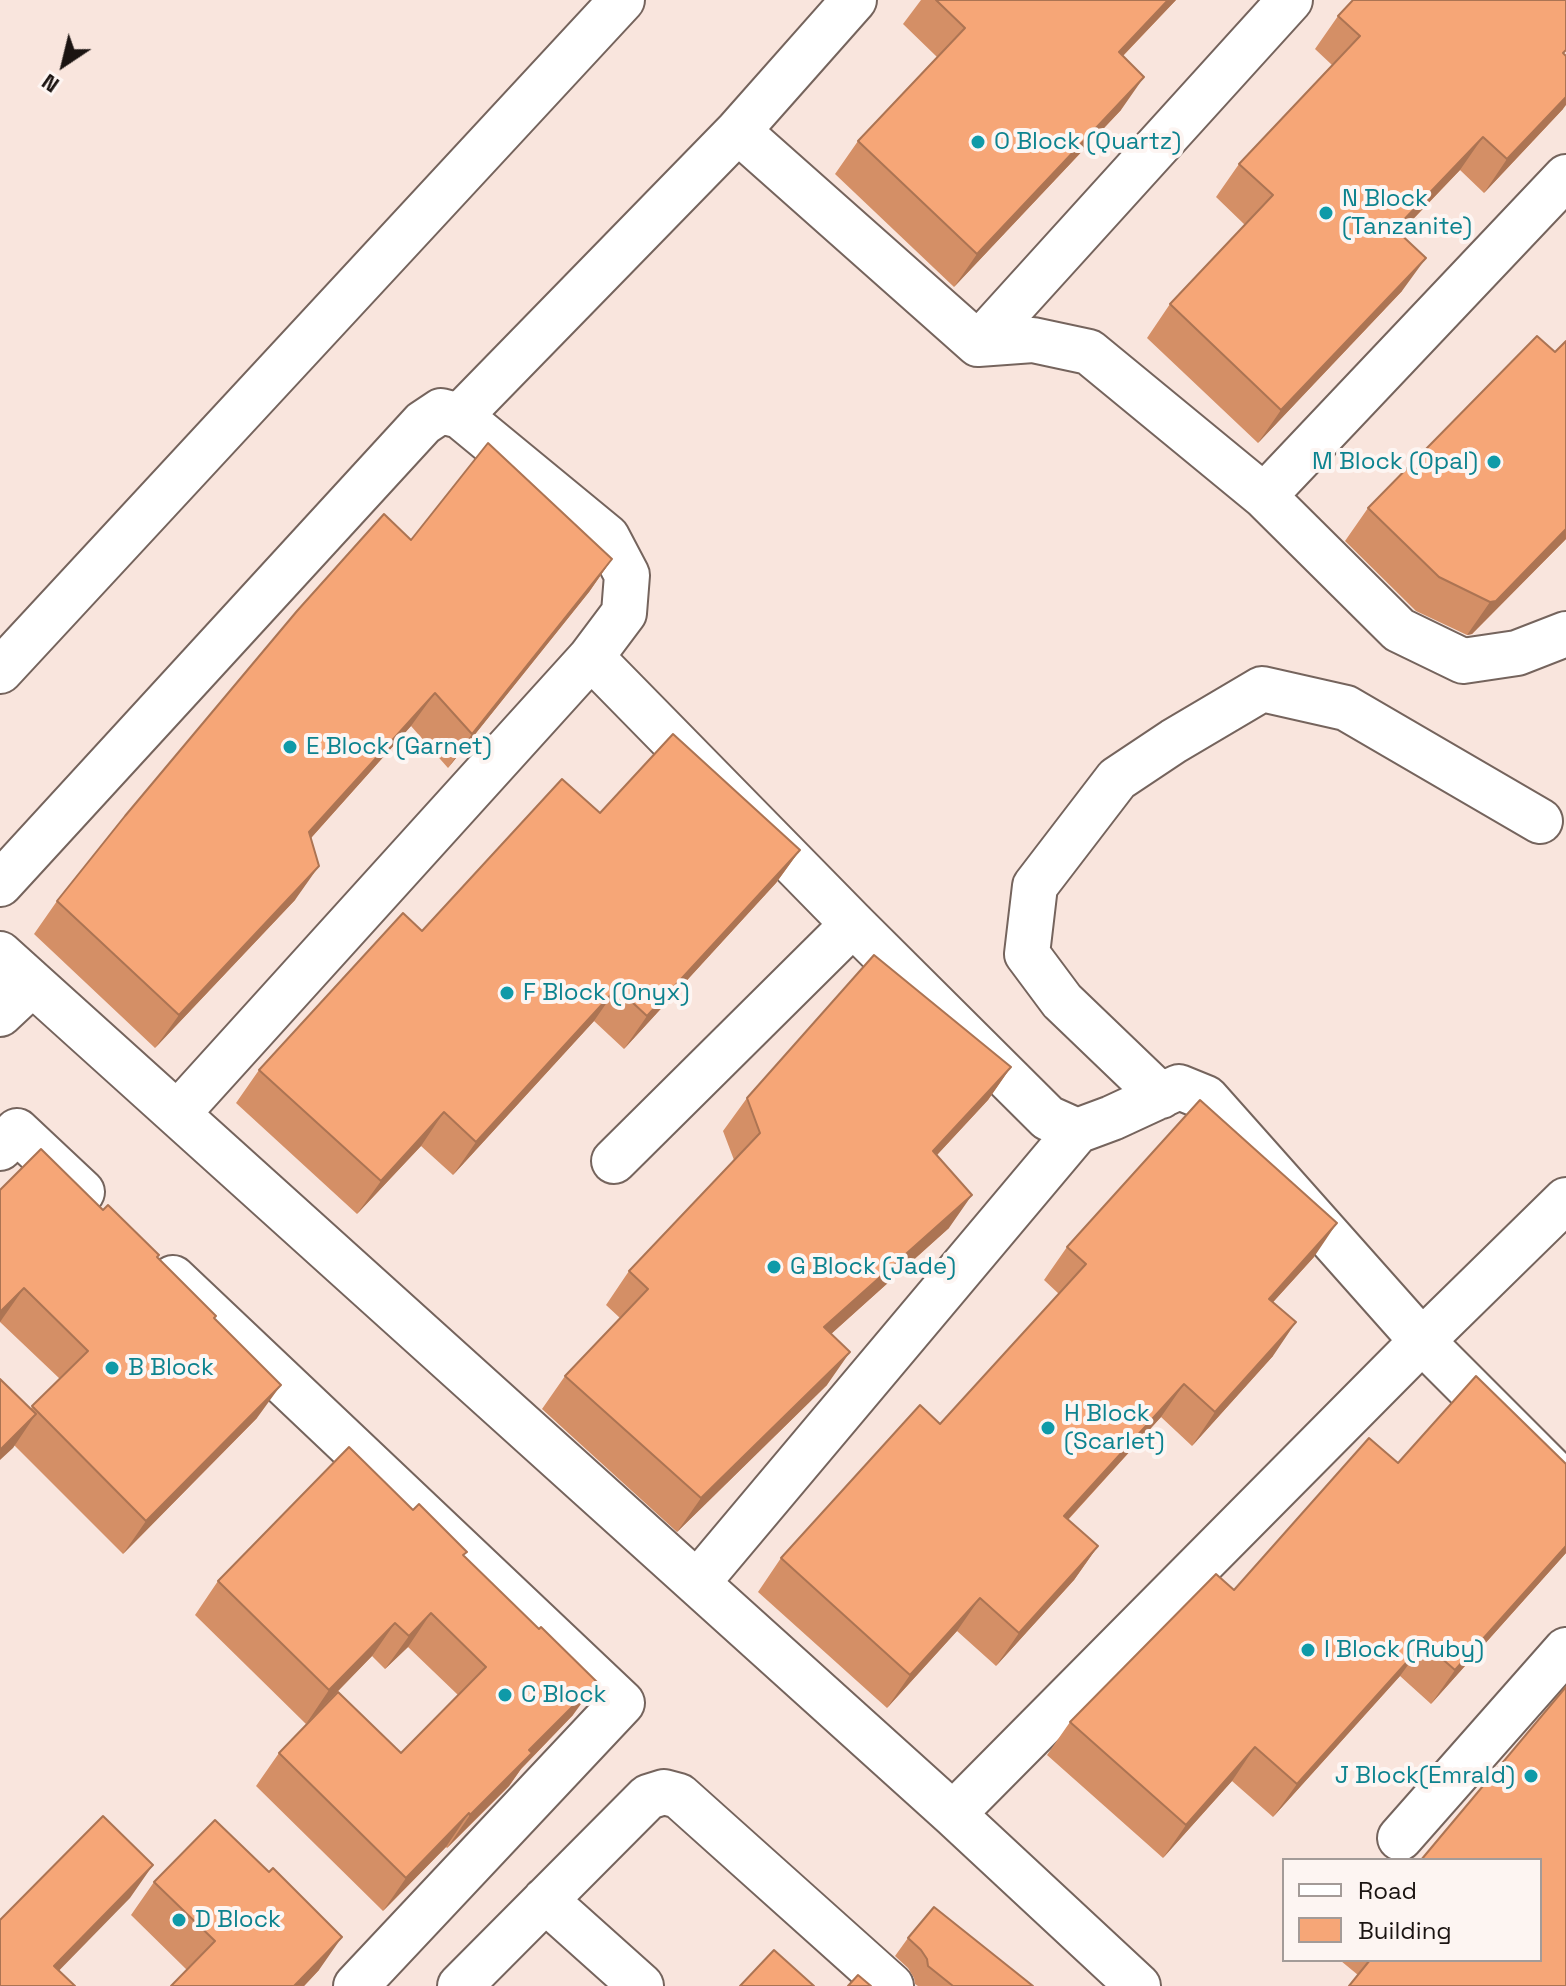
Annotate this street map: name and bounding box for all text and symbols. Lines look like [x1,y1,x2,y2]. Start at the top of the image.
north arrow [24,24,104,104]
text: N [36,68,64,99]
place label: O Block (Quartz) [994,128,1181,156]
marker: O Block (Quartz) [969,133,987,151]
place label: N Block (Tanzanite) [1342,185,1472,241]
marker: N Block (Tanzanite) [1317,204,1335,222]
place label: M Block (Opal) [1312,448,1478,476]
marker: M Block (Opal) [1485,453,1503,471]
place label: E Block (Garnet) [306,733,492,761]
marker: E Block (Garnet) [281,738,299,756]
place label: F Block (Onyx) [523,979,690,1007]
marker: F Block (Onyx) [498,984,516,1002]
place label: G Block (Jade) [790,1253,956,1281]
marker: G Block (Jade) [765,1258,783,1276]
place label: B Block [128,1354,214,1382]
marker: B Block [103,1359,121,1377]
place label: H Block (Scarlet) [1064,1400,1165,1456]
marker: H Block (Scarlet) [1039,1419,1057,1437]
place label: I Block (Ruby) [1324,1636,1484,1664]
marker: I Block (Ruby) [1299,1641,1317,1659]
place label: C Block [521,1681,606,1709]
marker: C Block [496,1686,514,1704]
place label: J Block(Emrald) [1335,1762,1515,1790]
marker: J Block(Emrald) [1522,1767,1540,1785]
legend [1282,1858,1542,1962]
text: Road [1358,1875,1417,1906]
place label: D Block [195,1906,281,1934]
marker: D Block [170,1911,188,1929]
text: Building [1358,1915,1452,1946]

